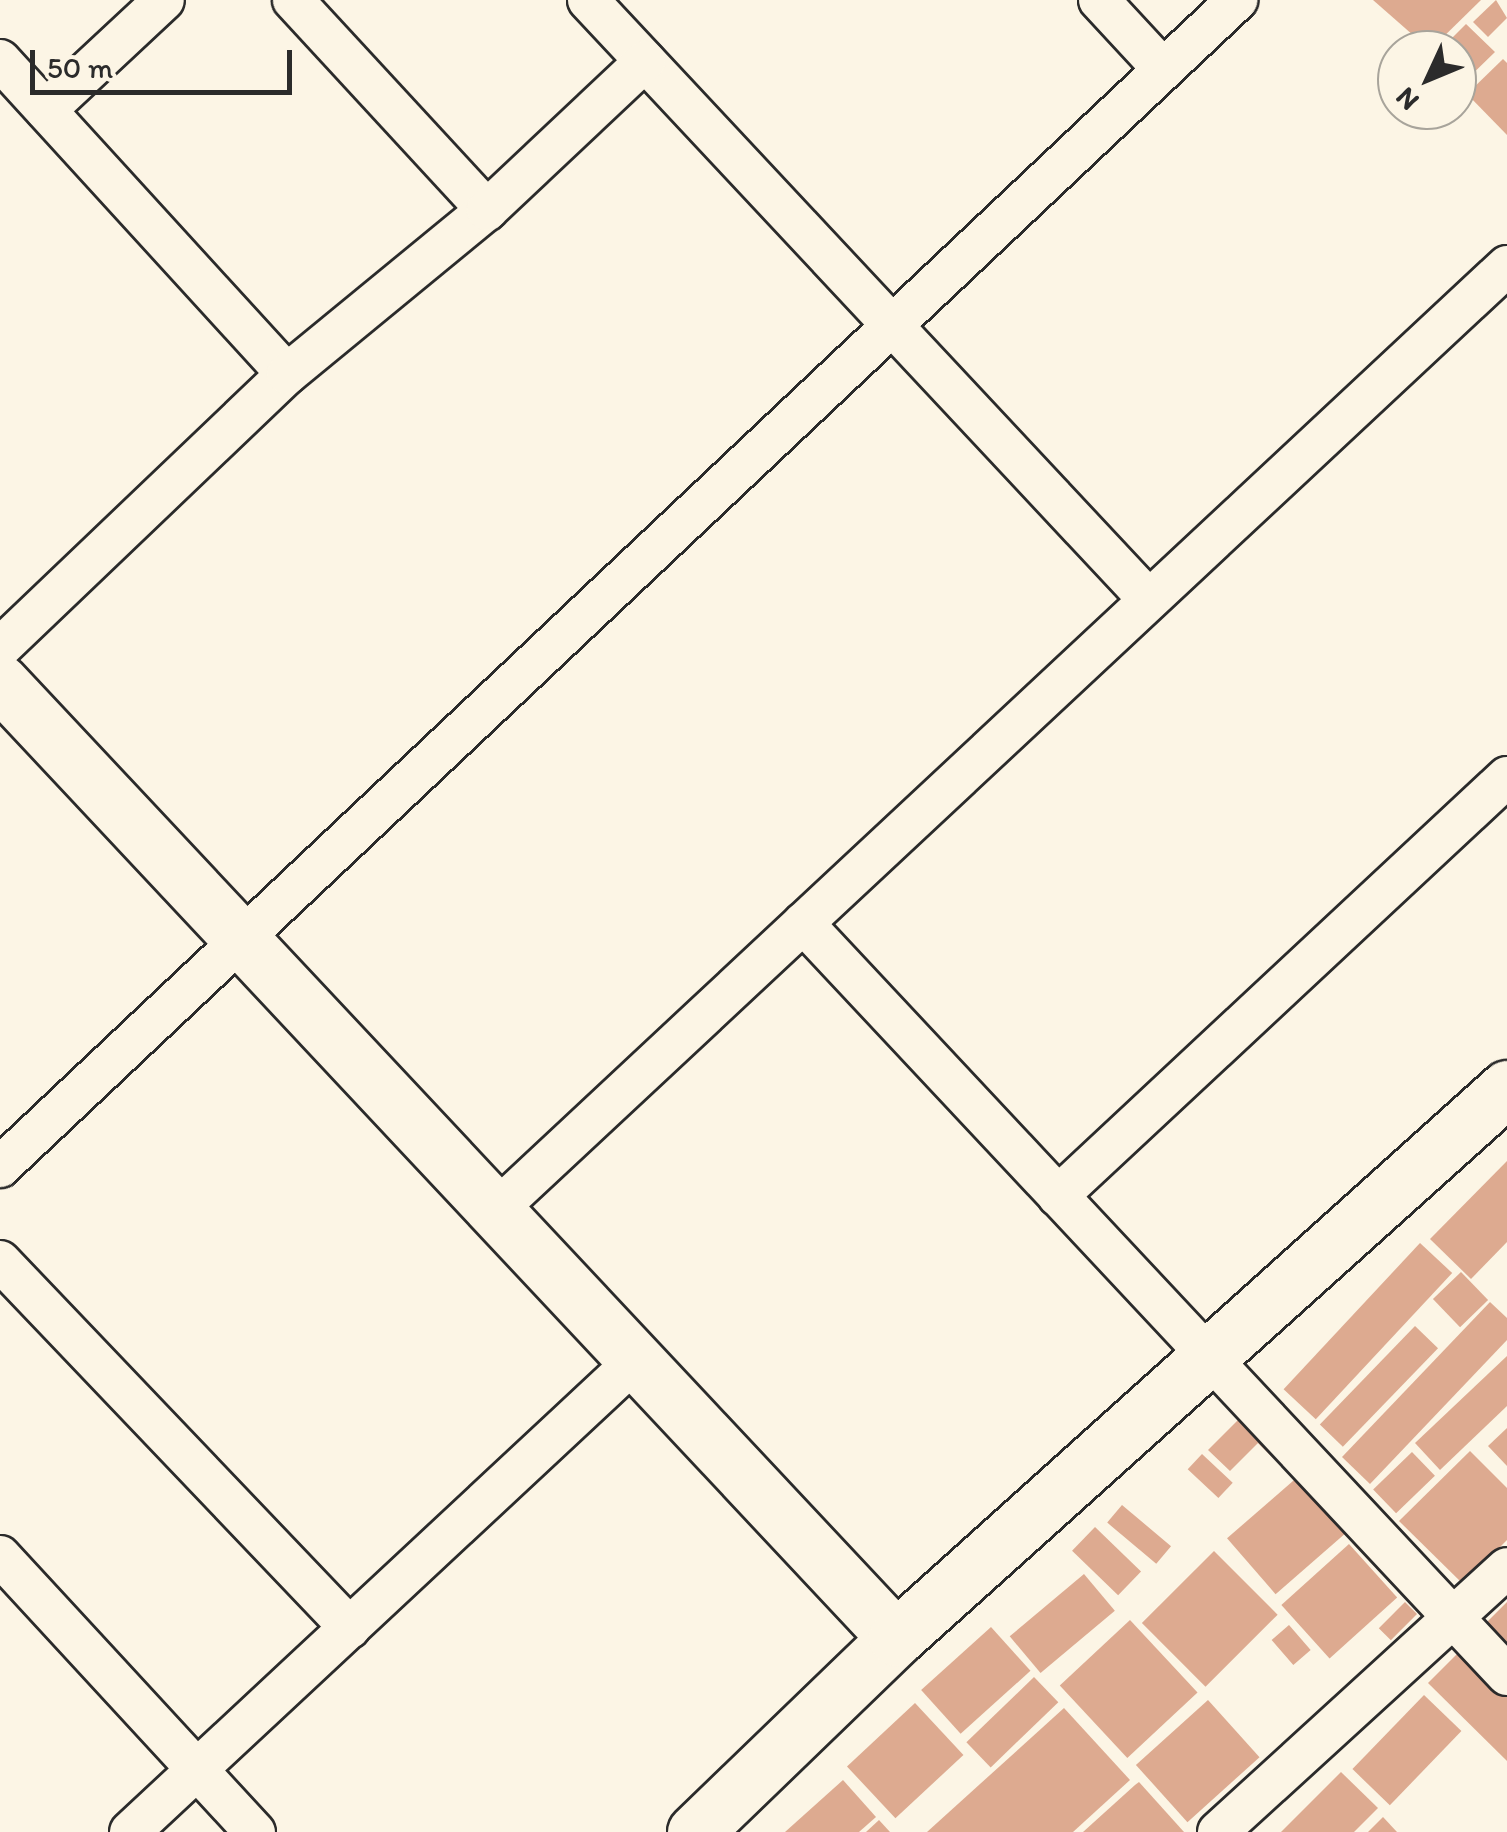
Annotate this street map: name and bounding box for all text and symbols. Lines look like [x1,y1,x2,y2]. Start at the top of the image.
scale bar [35,30,298,92]
north arrow [1377,30,1477,130]
text: 50 m [47,49,113,86]
text: N [1388,81,1426,118]

